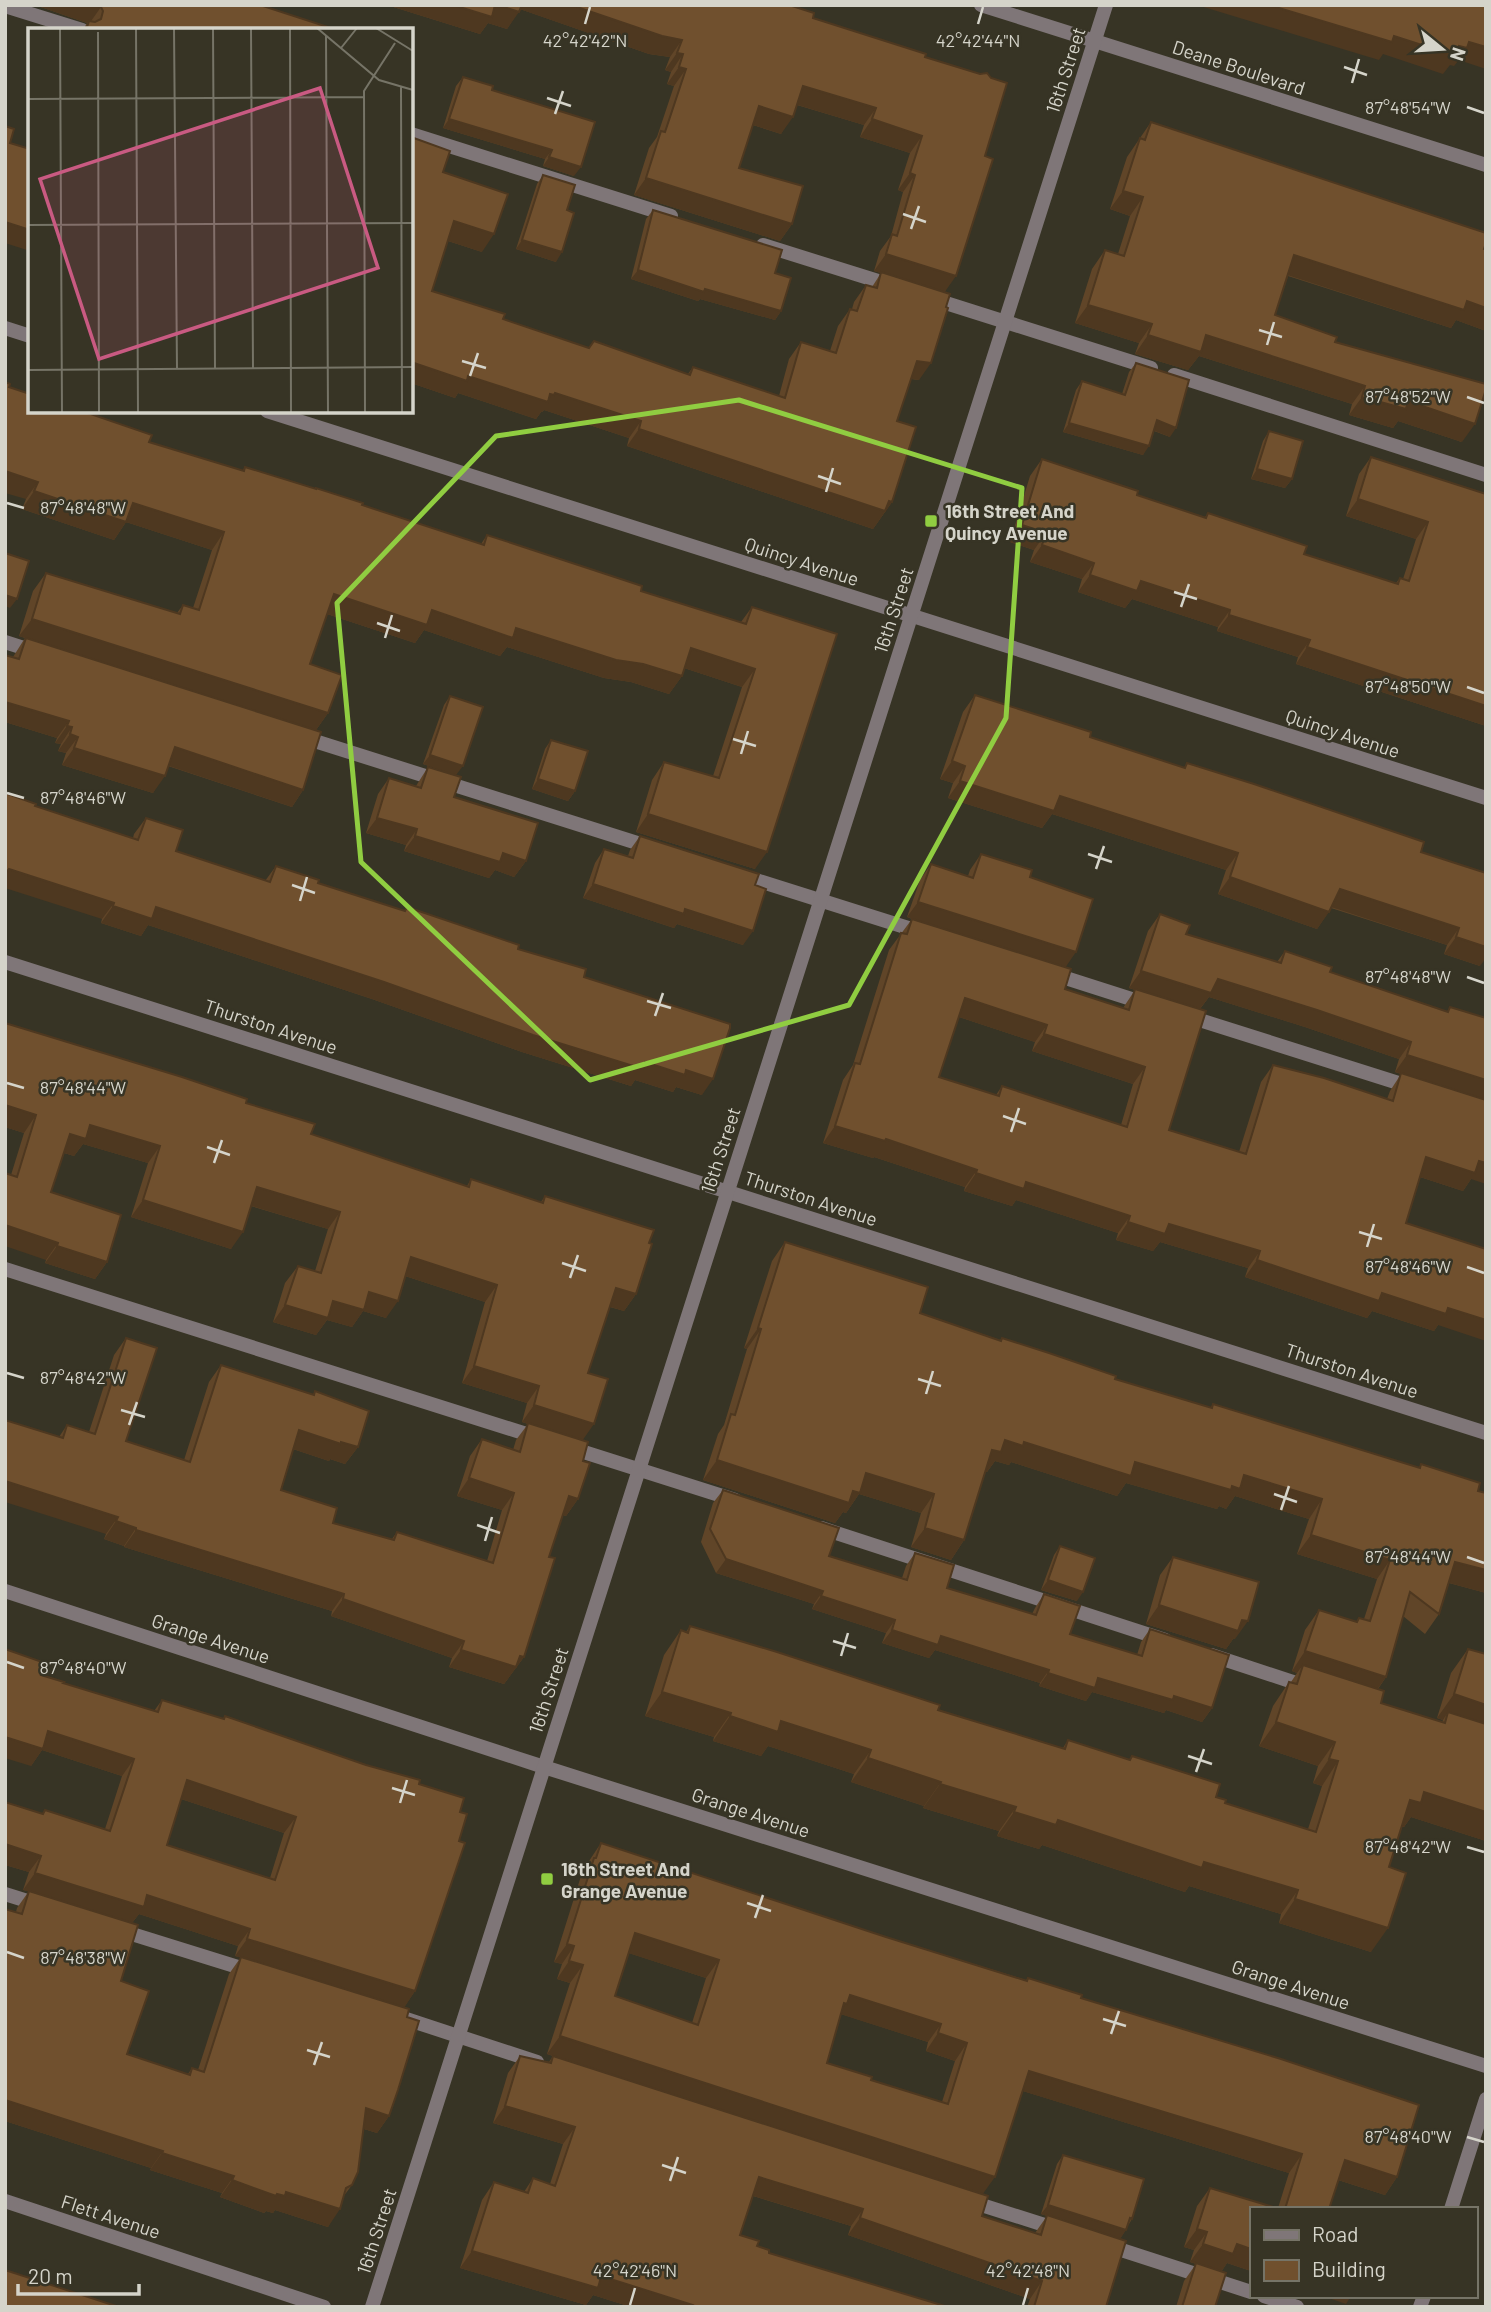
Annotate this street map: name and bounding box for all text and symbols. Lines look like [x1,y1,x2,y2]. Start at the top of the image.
north arrow [1407,14,1477,84]
street label: 16th Street [1040,24,1090,116]
inset map [28,28,413,413]
text: 42°42'42"N [543,29,627,51]
text: 42°42'44"N [936,29,1020,51]
street label: Deane Boulevard [1170,35,1308,99]
text: N [1446,45,1472,64]
text: 87°48'54"W [1365,96,1451,118]
text: 87°48'52"W [1365,385,1451,407]
text: 87°48'48"W [40,496,126,518]
place label: 16th Street And Quincy Avenue [945,499,1074,544]
marker: 16th Street And Quincy Avenue [923,513,939,529]
street label: Quincy Avenue [742,532,862,590]
street label: 16th Street [868,564,918,656]
text: 87°48'50"W [1365,675,1451,697]
street label: Quincy Avenue [1283,704,1403,762]
text: 87°48'46"W [40,786,126,808]
text: 87°48'48"W [1365,965,1451,987]
street label: Thurston Avenue [202,994,340,1058]
text: 87°48'44"W [40,1076,126,1098]
street label: 16th Street [695,1104,745,1196]
street label: Thurston Avenue [742,1166,880,1230]
text: 87°48'46"W [1365,1255,1451,1277]
street label: Thurston Avenue [1283,1338,1421,1402]
text: 87°48'42"W [40,1366,126,1388]
text: 87°48'44"W [1365,1545,1451,1567]
street label: Grange Avenue [149,1608,273,1668]
street label: 16th Street [523,1644,573,1736]
text: 87°48'40"W [40,1656,127,1678]
street label: Grange Avenue [689,1782,813,1842]
text: 87°48'42"W [1365,1835,1451,1857]
place label: 16th Street And Grange Avenue [561,1857,690,1902]
marker: 16th Street And Grange Avenue [539,1871,555,1887]
text: 87°48'38"W [40,1946,126,1968]
street label: Grange Avenue [1229,1954,1353,2014]
text: 87°48'40"W [1365,2125,1452,2147]
street label: 16th Street [351,2185,401,2277]
street label: Flett Avenue [58,2189,164,2243]
legend [1250,2207,1477,2298]
text: Road [1312,2221,1358,2246]
scale bar [18,2252,138,2296]
text: Building [1312,2256,1386,2281]
text: 42°42'46"N [593,2259,677,2281]
text: 42°42'48"N [986,2259,1070,2281]
text: 20 m [28,2263,73,2288]

